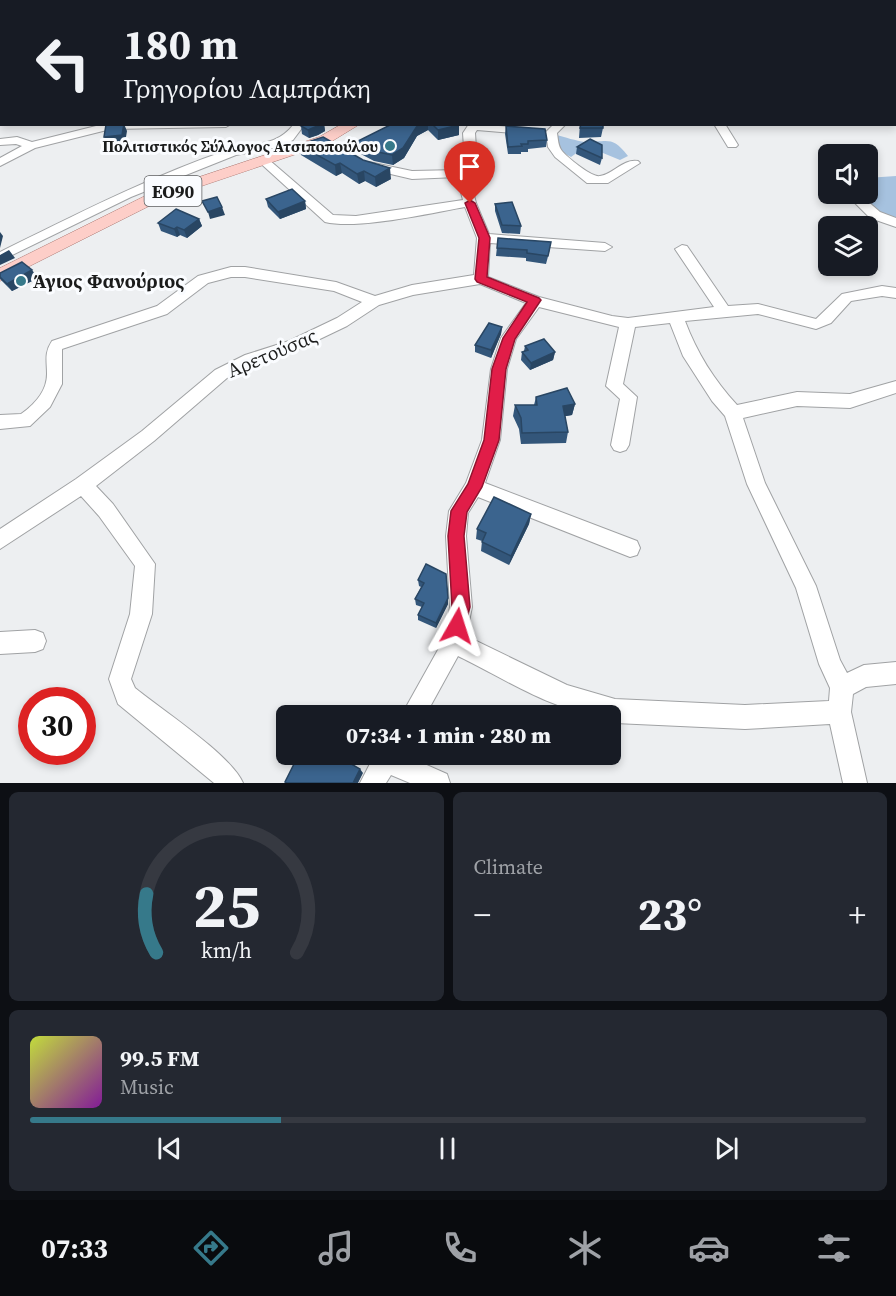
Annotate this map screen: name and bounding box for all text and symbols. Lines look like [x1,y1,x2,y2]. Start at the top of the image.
text: 180 m [123,15,238,73]
icon: left [24,24,102,102]
text: Γρηγορίου Λαμπράκη [123,70,371,107]
place label: Πολιτιστικός Σύλλογος Ατσιποπούλου [102,135,378,157]
marker: Πολιτιστικός Σύλλογος Ατσιποπούλου [383,139,397,153]
pin [444,141,495,203]
map controls [818,144,878,276]
button: sound [818,144,878,204]
icon: arrive [453,150,486,183]
road number: ΕΟ90 [144,176,201,206]
button: layers [818,216,878,276]
place label: Άγιος Φανούριος [33,267,185,295]
marker: Άγιος Φανούριος [14,274,28,288]
street label: Αρετούσας [223,321,321,385]
position arrow [425,594,489,658]
speed limit sign: 30 [18,687,96,765]
text: 07:34 · 1 min · 280 m [346,720,551,750]
text: Climate [474,853,543,881]
text: 25 [192,862,260,948]
text: 23° [638,883,702,945]
text: − [474,892,491,937]
text: + [848,892,866,937]
text: km/h [201,937,252,966]
text: 99.5 FM [120,1043,199,1073]
text: Music [120,1073,174,1101]
icon: previous [153,1132,186,1165]
icon: pause [431,1132,464,1165]
icon: next [710,1132,743,1165]
icon: directions [190,1227,232,1269]
icon: music [315,1227,357,1269]
icon: phone [439,1227,481,1269]
icon: climate [564,1227,606,1269]
icon: car [688,1227,730,1269]
icon: filters [813,1227,855,1269]
text: 07:33 [41,1230,108,1267]

